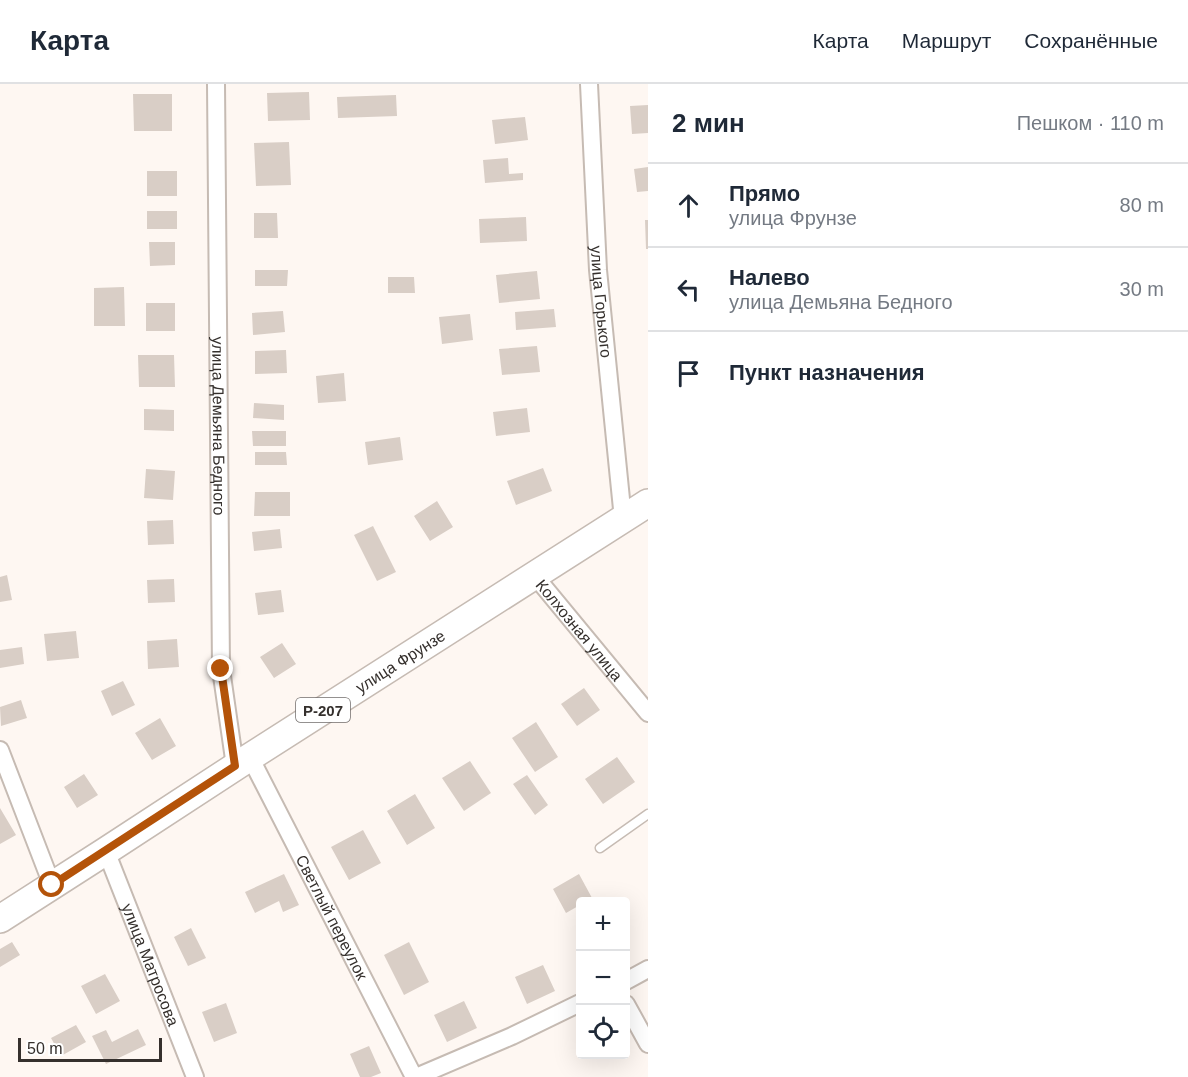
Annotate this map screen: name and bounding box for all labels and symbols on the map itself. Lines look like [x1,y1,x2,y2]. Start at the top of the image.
street label: улица Горького [588,245,615,359]
street label: улица Демьяна Бедного [210,336,228,516]
street label: Колхозная улица [533,576,626,684]
street label: улица Фрунзе [352,626,448,696]
route end [207,655,233,681]
road number: Р-207 [296,698,350,722]
street label: Светлый переулок [293,852,372,983]
route start [38,871,64,897]
street label: улица Матросова [119,901,182,1028]
scale bar [18,1035,162,1062]

